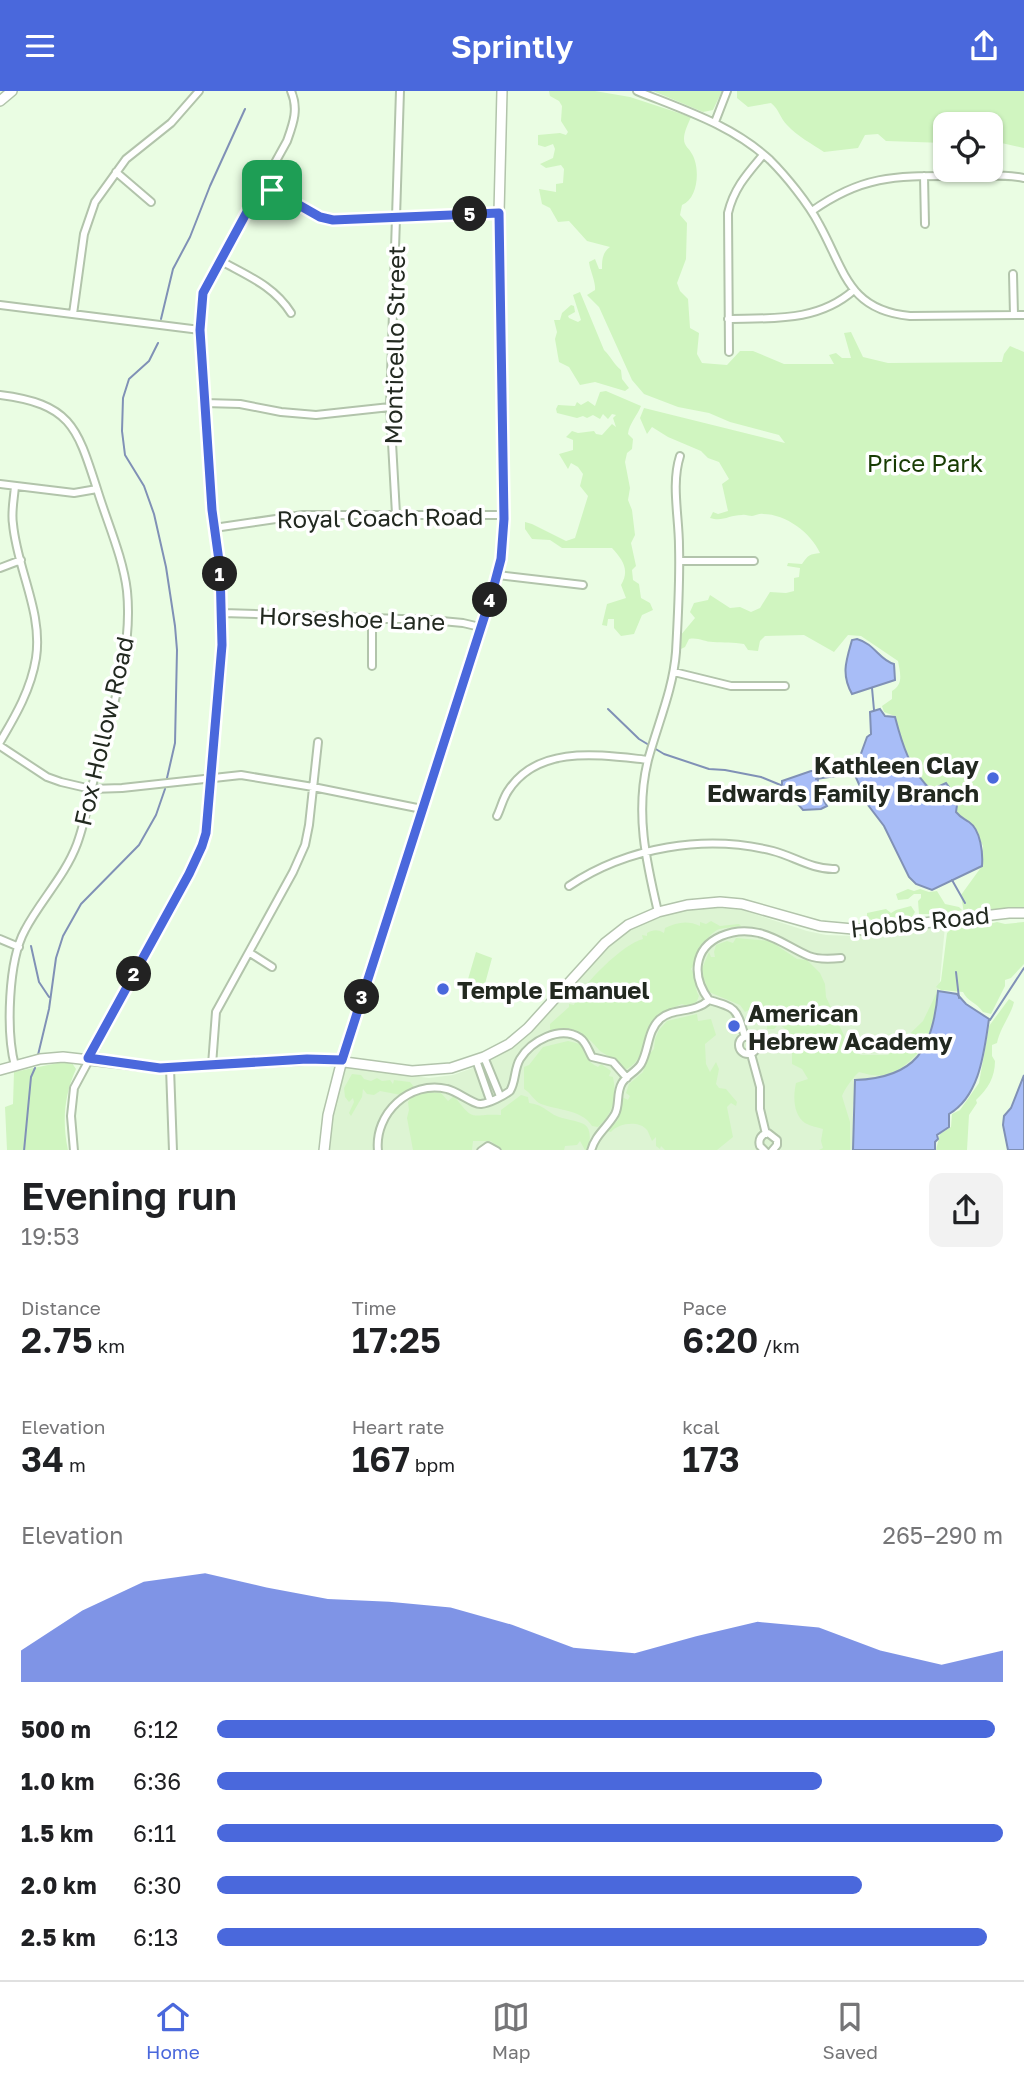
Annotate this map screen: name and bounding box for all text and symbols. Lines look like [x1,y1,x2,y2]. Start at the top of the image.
icon: menu [21,27,59,65]
text: Sprintly [451,27,573,65]
icon: share [965,27,1003,65]
map controls [933,112,1003,182]
button: locate [933,112,1003,182]
pin [242,160,302,220]
icon: arrive [253,171,291,209]
pin: 5 [452,197,488,231]
text: 5 [464,202,475,225]
street label: Monticello Street [378,245,410,445]
park label: Price Park [867,448,983,477]
street label: Royal Coach Road [276,501,484,533]
pin: 1 [202,557,238,591]
text: 1 [215,562,224,585]
pin: 4 [472,582,508,617]
text: 4 [484,588,495,611]
street label: Horseshoe Lane [258,600,446,636]
street label: Fox Hollow Road [67,634,139,828]
place label: Kathleen Clay Edwards Family Branch [707,750,980,807]
marker: Kathleen Clay Edwards Family Branch [985,770,1001,786]
street label: Hobbs Road [849,899,991,943]
pin: 2 [116,957,152,991]
text: 2 [128,962,139,985]
place label: Temple Emanuel [457,975,650,1004]
pin: 3 [344,979,380,1014]
marker: Temple Emanuel [435,981,451,997]
text: 3 [356,985,367,1008]
place label: American Hebrew Academy [748,998,953,1055]
marker: American Hebrew Academy [726,1018,742,1034]
text: Evening run [21,1173,237,1218]
button: share [929,1173,1003,1247]
text: 19:53 [21,1222,80,1250]
text: Distance [21,1296,101,1319]
text: Time [352,1296,396,1319]
text: Pace [682,1296,727,1319]
text: 2.75 [21,1319,93,1361]
text: 17:25 [352,1319,441,1361]
text: 6:20 [682,1319,758,1361]
text: km [93,1334,125,1357]
text: /km [758,1334,800,1357]
text: Elevation [21,1415,106,1438]
text: Heart rate [352,1415,444,1438]
text: kcal [682,1415,720,1438]
text: 34 [21,1438,64,1480]
text: 167 [352,1438,410,1480]
text: 173 [682,1438,740,1480]
text: m [64,1453,86,1476]
text: bpm [410,1453,455,1476]
text: Elevation [21,1521,123,1549]
text: 265–290 m [883,1521,1003,1549]
text: 500 m [21,1715,91,1743]
text: 6:12 [133,1715,178,1743]
text: 1.0 km [21,1767,94,1795]
text: 6:36 [133,1767,181,1795]
text: 1.5 km [21,1819,93,1847]
text: 6:11 [133,1819,176,1847]
text: 2.0 km [21,1871,97,1899]
text: 6:30 [133,1871,182,1899]
text: 2.5 km [21,1923,96,1951]
text: 6:13 [133,1923,178,1951]
tab: Home [146,1998,200,2063]
tab: Map [492,1998,530,2063]
tab: Saved [822,1998,878,2063]

